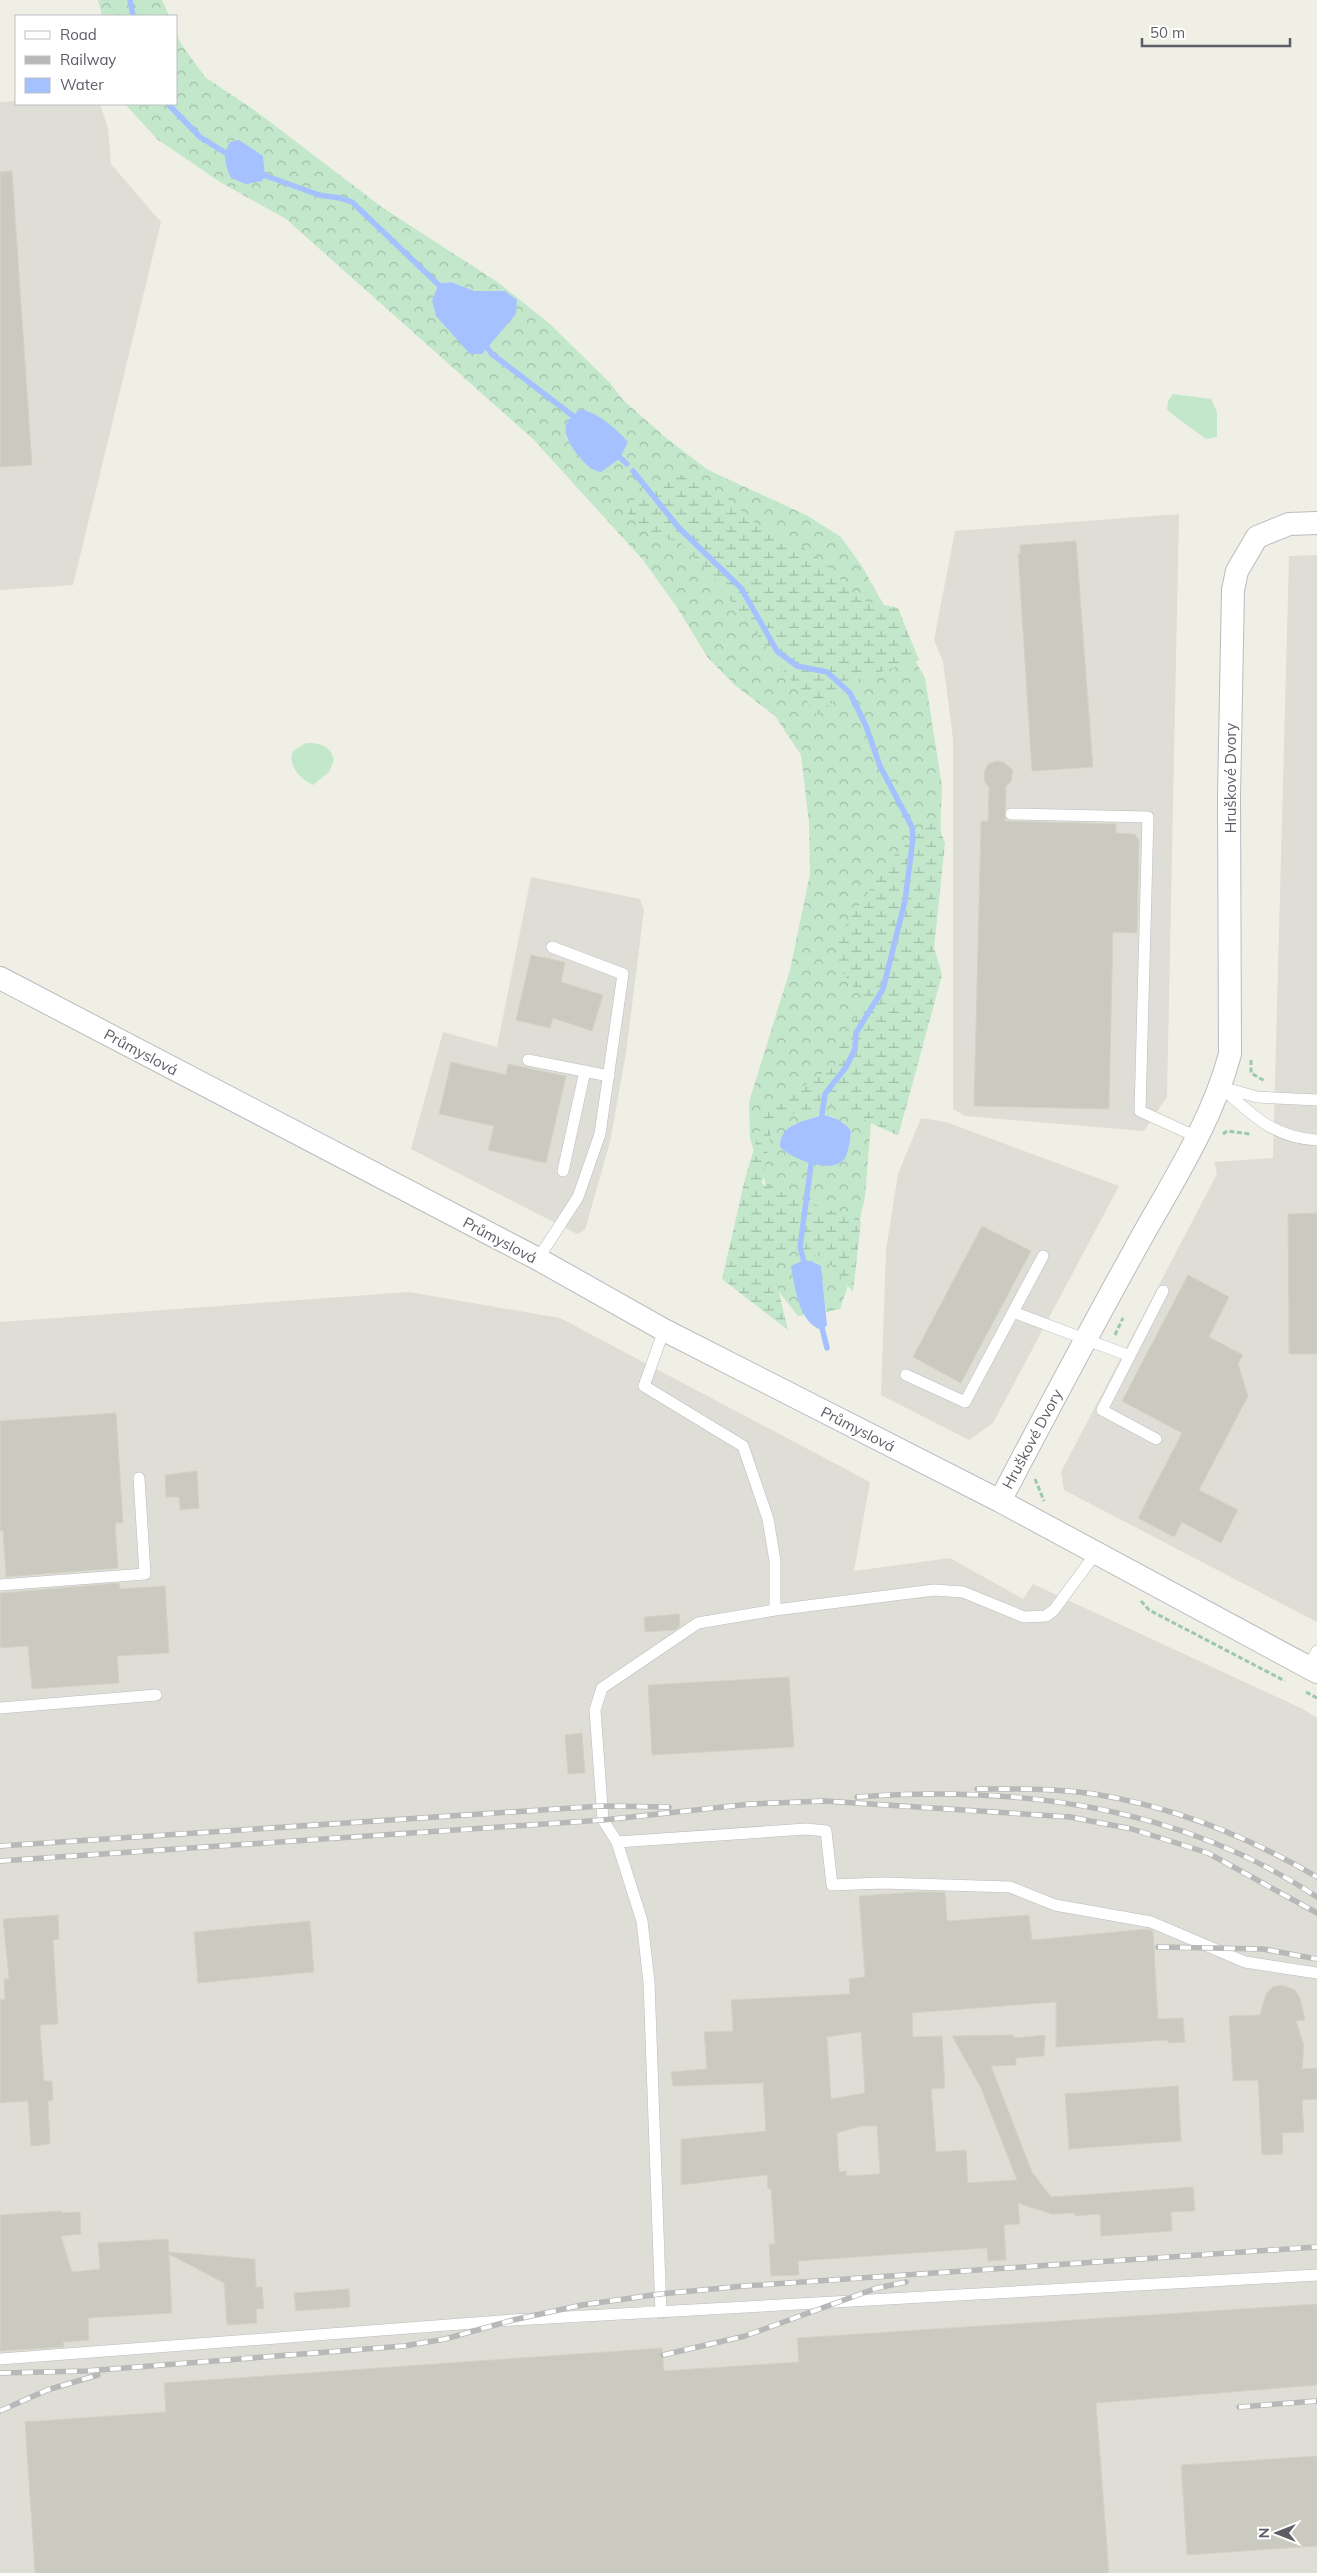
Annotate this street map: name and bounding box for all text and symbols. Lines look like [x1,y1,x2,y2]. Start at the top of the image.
legend [15,15,178,105]
scale bar [1142,15,1290,47]
text: 50 m [1150,23,1185,42]
text: Road [60,25,97,44]
text: Railway [60,50,116,69]
text: Water [60,75,104,94]
street label: Hruškové Dvory [1221,723,1240,833]
street label: Průmyslová [101,1025,181,1079]
street label: Průmyslová [460,1213,540,1267]
street label: Hruškové Dvory [998,1386,1066,1492]
street label: Průmyslová [818,1402,898,1456]
north arrow [1252,2508,1302,2558]
text: N [1255,2528,1273,2538]

